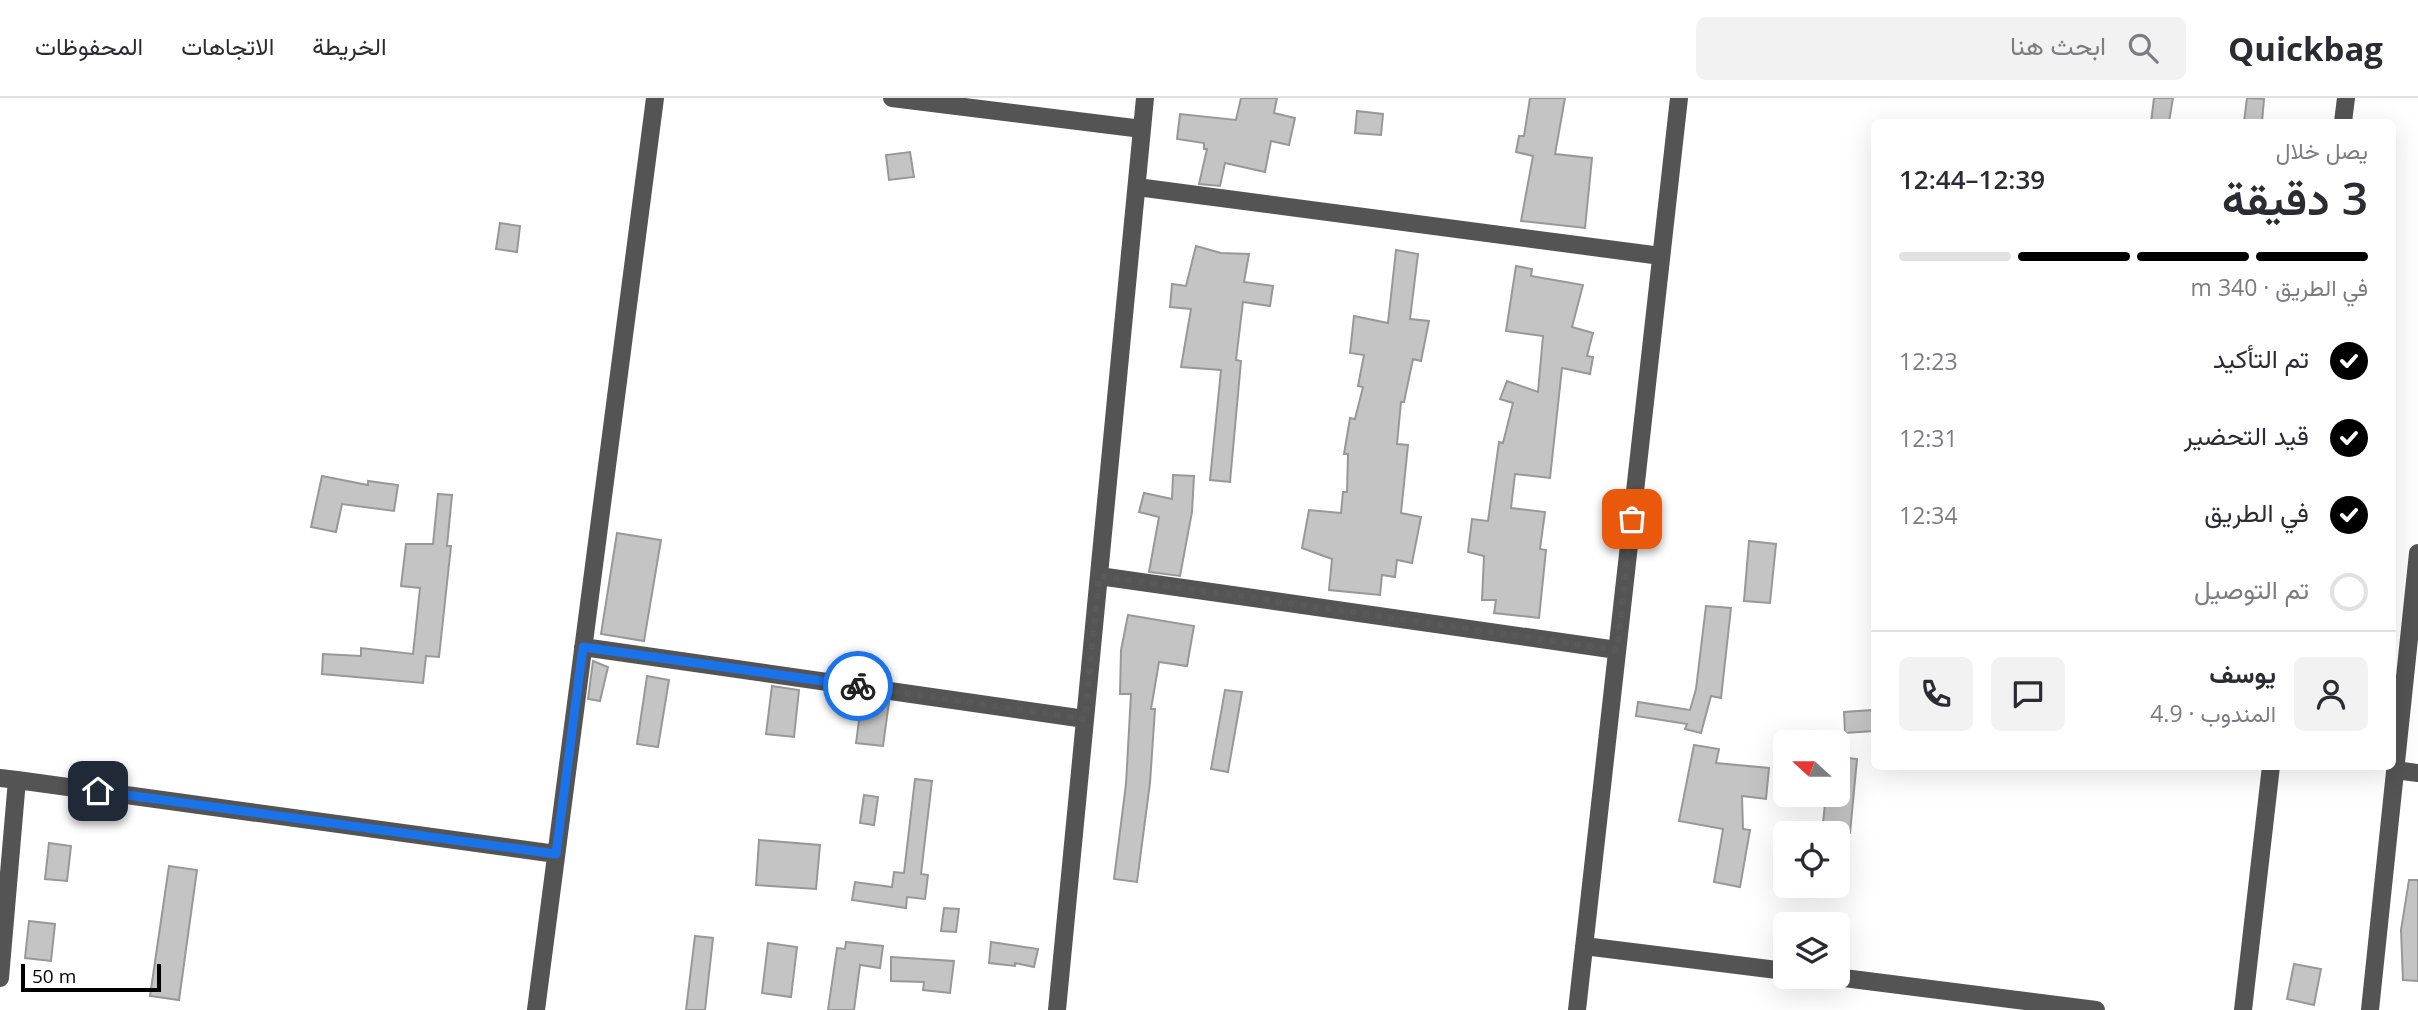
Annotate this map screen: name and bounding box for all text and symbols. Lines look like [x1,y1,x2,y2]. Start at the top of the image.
search box [1696,17,2186,80]
text: Quickbag [2228,26,2383,71]
text: ابحث هنا [2010,27,2106,63]
text: المحفوظات [35,29,143,62]
text: الاتجاهات [181,29,274,62]
text: الخريطة [312,29,387,62]
icon: search [2124,29,2162,67]
text: يصل خلال [2276,134,2368,166]
text: 12:39–12:44 [1899,161,2045,197]
text: 3 دقيقة [2222,166,2368,228]
text: في الطريق · 340 m [2191,271,2368,303]
text: تم التأكيد [2213,340,2309,376]
icon: check [2330,342,2368,380]
text: 12:23 [1899,345,1958,377]
text: قيد التحضير [2184,417,2309,453]
icon: check [2330,419,2368,457]
text: 12:31 [1899,422,1958,454]
pin [1602,489,1662,549]
text: في الطريق [2204,494,2309,530]
icon: check [2330,496,2368,534]
text: 12:34 [1899,499,1958,531]
icon: bag [1613,500,1651,538]
text: تم التوصيل [2194,571,2309,607]
courier [823,651,893,721]
text: يوسف [2209,655,2276,691]
button: phone [1899,657,1973,731]
button: chat [1991,657,2065,731]
button: person [2294,657,2368,731]
icon: bike [839,667,877,705]
text: المندوب · 4.9 [2150,697,2276,729]
north arrow [1773,730,1850,807]
map controls [1773,730,1850,989]
pin [68,761,128,821]
icon: home [79,772,117,810]
button: locate [1773,821,1850,898]
button: layers [1773,912,1850,989]
scale bar [21,961,161,993]
text: 50 m [32,963,76,989]

